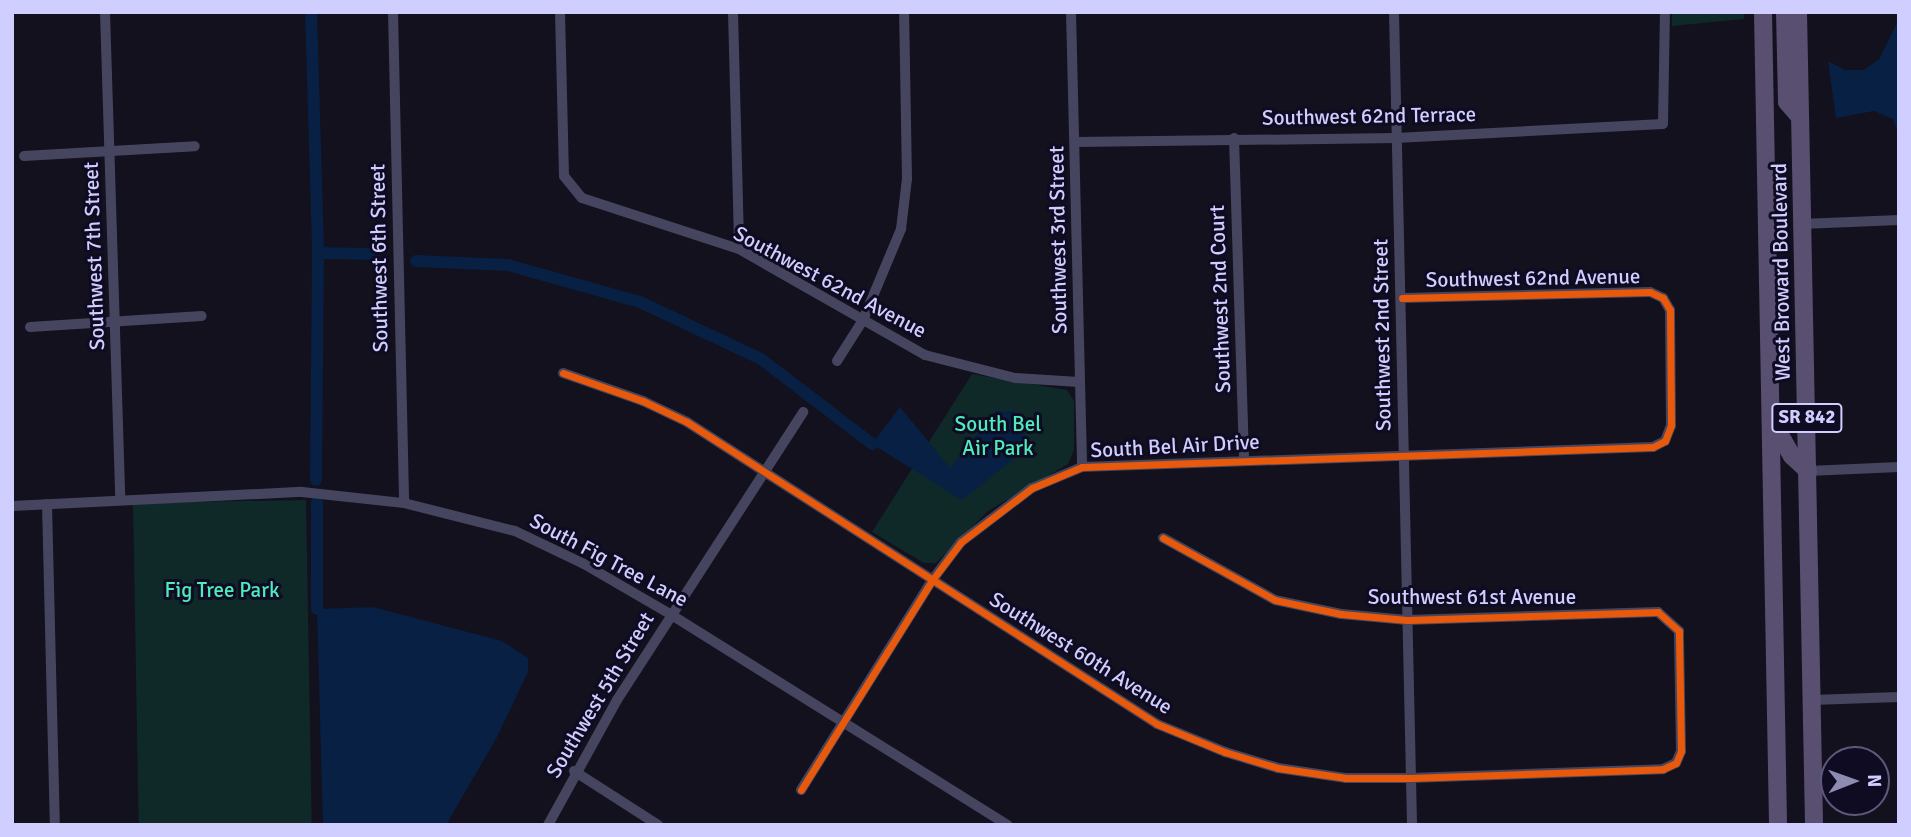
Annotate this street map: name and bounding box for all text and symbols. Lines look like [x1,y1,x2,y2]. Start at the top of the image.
street label: Southwest 62nd Terrace [1262,102,1476,130]
street label: Southwest 3rd Street [1044,146,1072,334]
street label: Southwest 7th Street [78,161,110,351]
street label: West Broward Boulevard [1766,163,1796,381]
street label: Southwest 6th Street [365,164,393,352]
street label: Southwest 2nd Court [1204,205,1236,393]
street label: Southwest 62nd Avenue [729,220,931,344]
street label: Southwest 2nd Street [1368,239,1396,431]
street label: Southwest 62nd Avenue [1425,264,1641,292]
road number: SR 842 [1770,402,1844,434]
park label: South Bel Air Park [955,411,1041,461]
street label: South Bel Air Drive [1090,429,1260,463]
street label: South Fig Tree Lane [526,508,692,612]
park label: Fig Tree Park [165,577,279,603]
street label: Southwest 61st Avenue [1368,584,1576,610]
street label: Southwest 60th Avenue [985,586,1177,720]
street label: Southwest 5th Street [541,608,659,782]
north arrow [1820,746,1890,816]
text: N [1862,774,1886,787]

